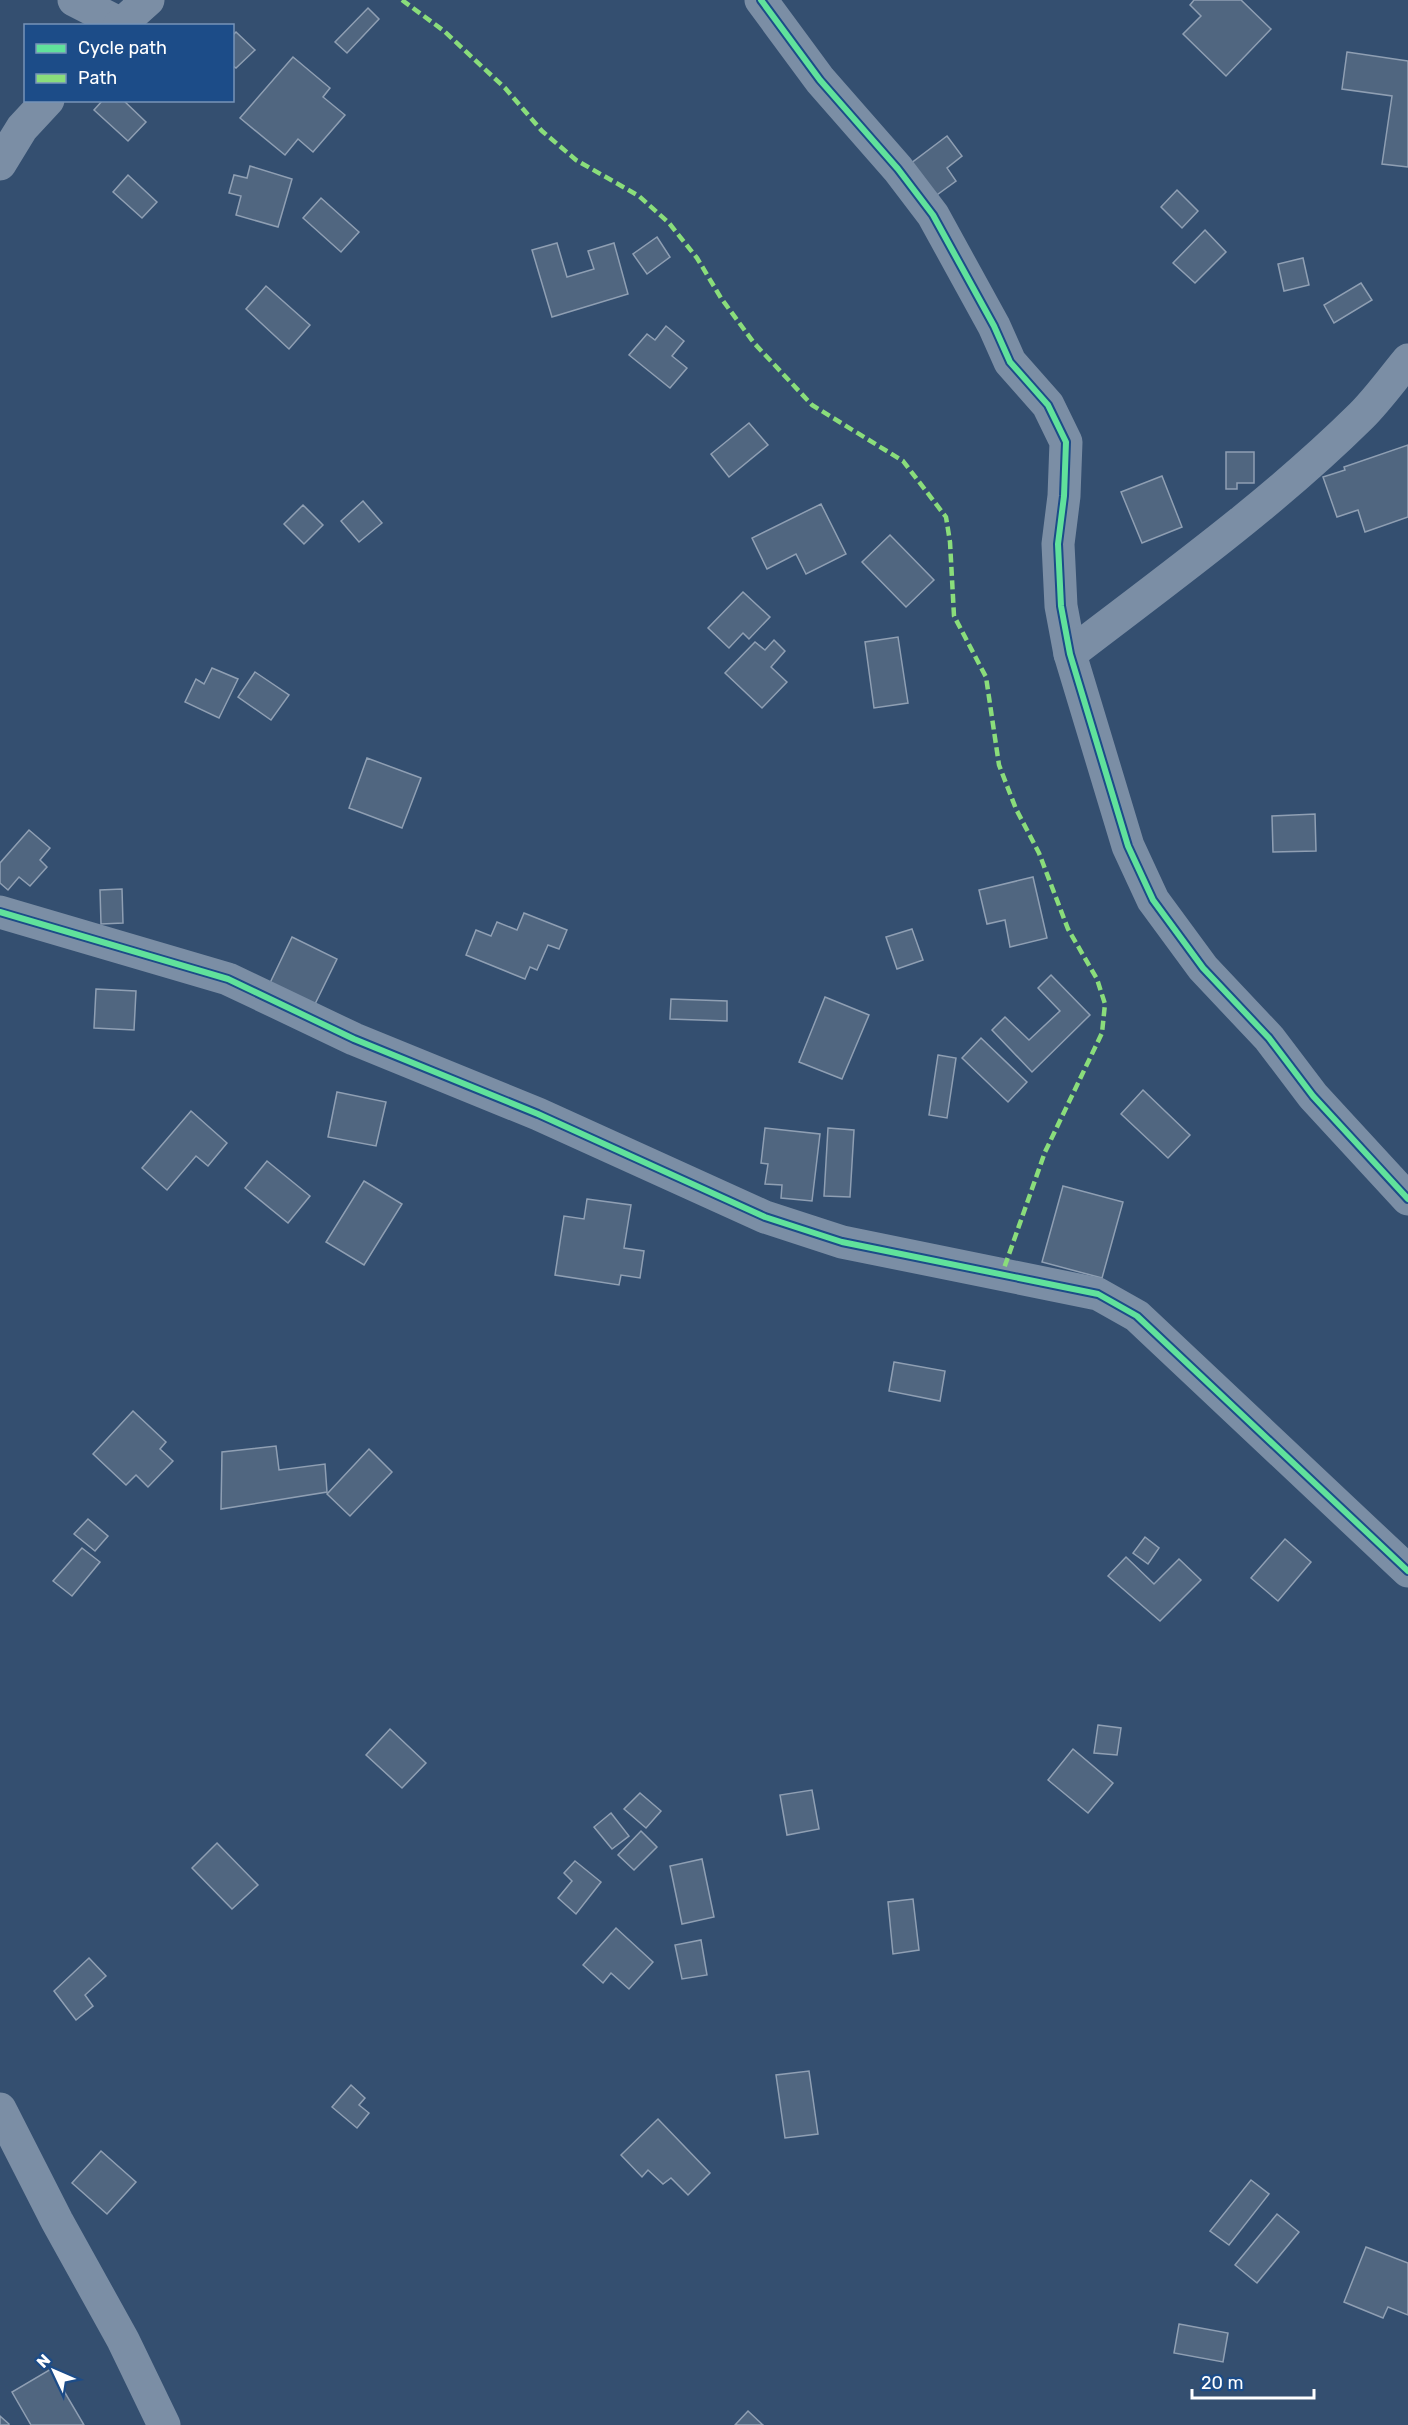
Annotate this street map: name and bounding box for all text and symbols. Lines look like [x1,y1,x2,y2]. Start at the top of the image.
legend [24,24,234,102]
text: Cycle path [78,37,167,59]
text: Path [78,67,117,89]
north arrow [24,2341,84,2401]
text: N [33,2350,54,2372]
scale bar [1192,2362,1314,2400]
text: 20 m [1201,2372,1243,2394]

